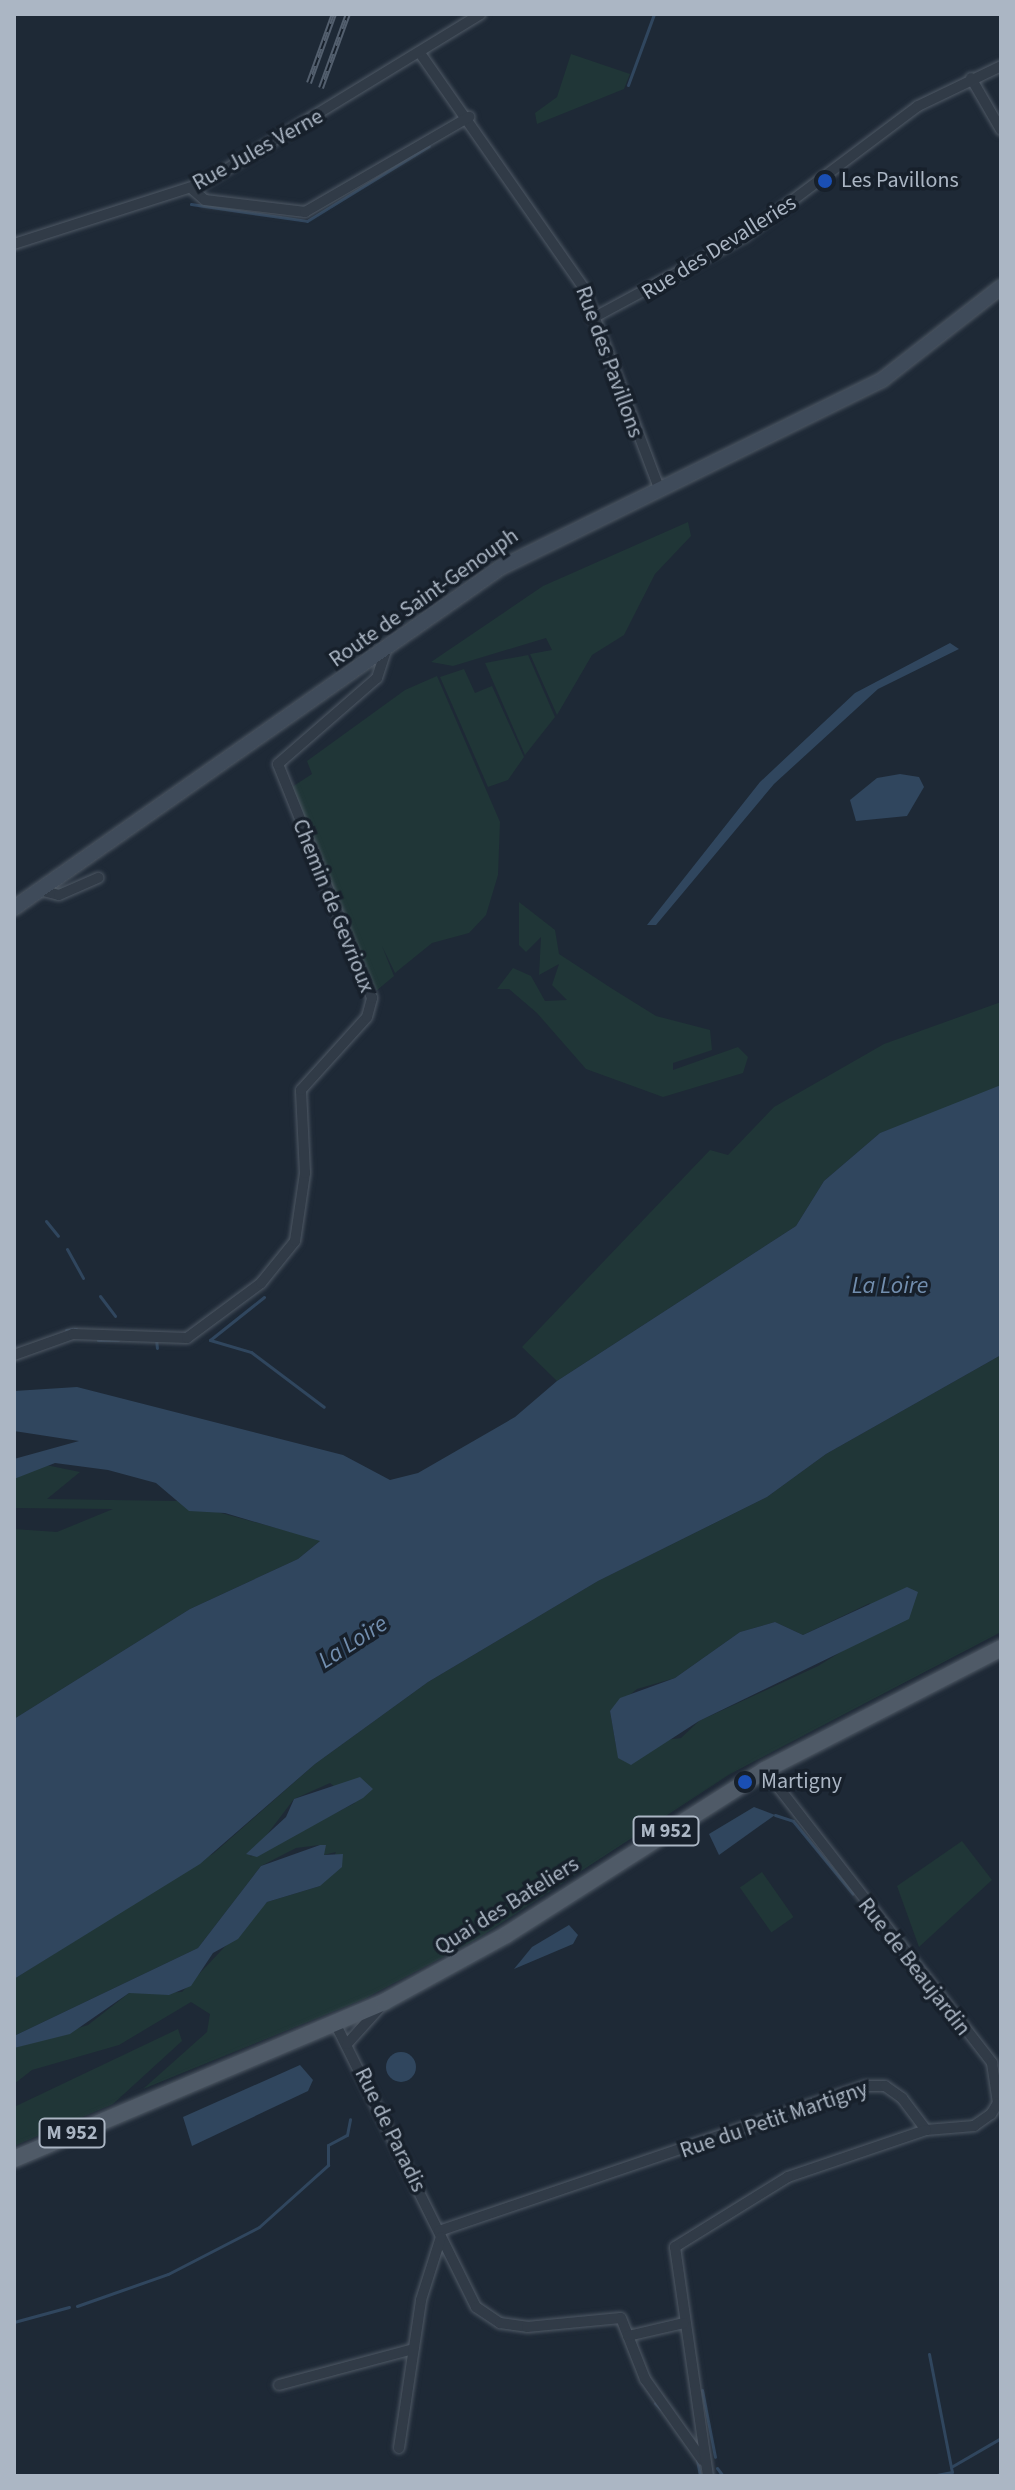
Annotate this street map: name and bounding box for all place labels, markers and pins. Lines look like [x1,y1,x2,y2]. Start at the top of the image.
place label: Les Pavillons [841,168,959,194]
marker: Les Pavillons [816,172,834,190]
place label: Martigny [761,1769,842,1795]
marker: Martigny [736,1773,754,1791]

